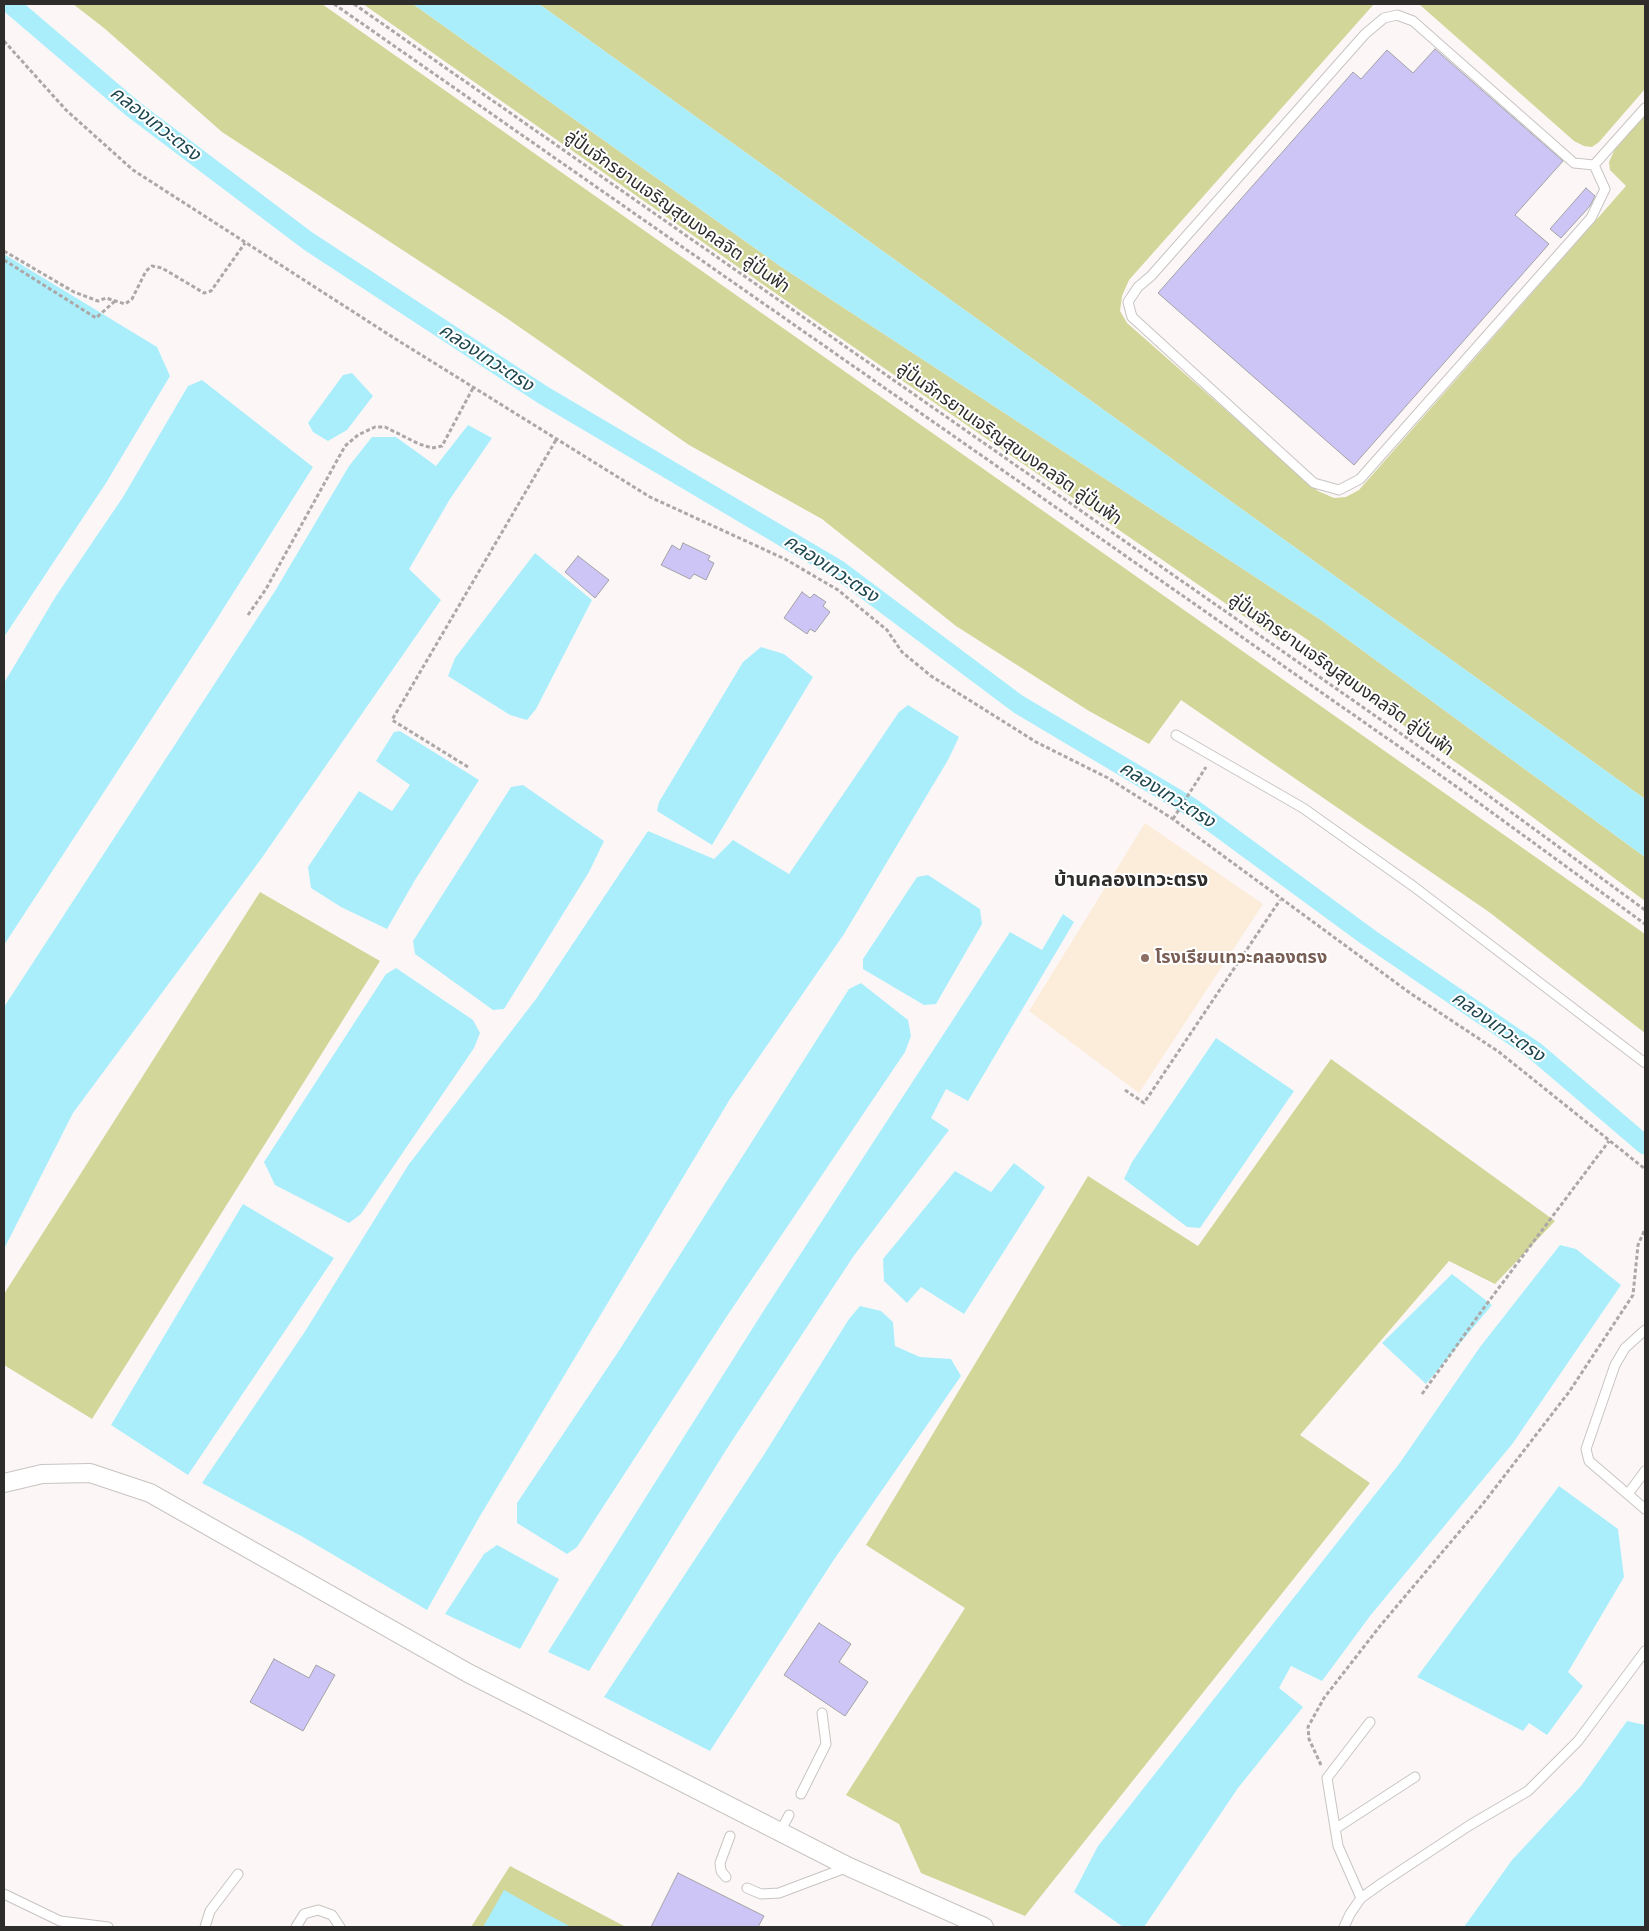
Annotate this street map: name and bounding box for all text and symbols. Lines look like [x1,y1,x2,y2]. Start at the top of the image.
water label: คลองเทวะตรง [105,82,205,166]
street label: ลู่ปั่นจักรยานเจริญสุขมงคลจิต ลู่ปั่นฟ้า [560,126,794,298]
water label: คลองเทวะตรง [434,319,538,397]
street label: ลู่ปั่นจักรยานเจริญสุขมงคลจิต ลู่ปั่นฟ้า [892,358,1126,530]
water label: คลองเทวะตรง [779,530,883,608]
street label: ลู่ปั่นจักรยานเจริญสุขมงคลจิต ลู่ปั่นฟ้า [1224,589,1458,761]
water label: คลองเทวะตรง [1115,757,1219,833]
district label: บ้านคลองเทวะตรง [1054,868,1208,892]
place label: โรงเรียนเทวะคลองตรง [1155,947,1327,969]
marker: โรงเรียนเทวะคลองตรง [1139,952,1151,964]
water label: คลองเทวะตรง [1447,987,1549,1067]

